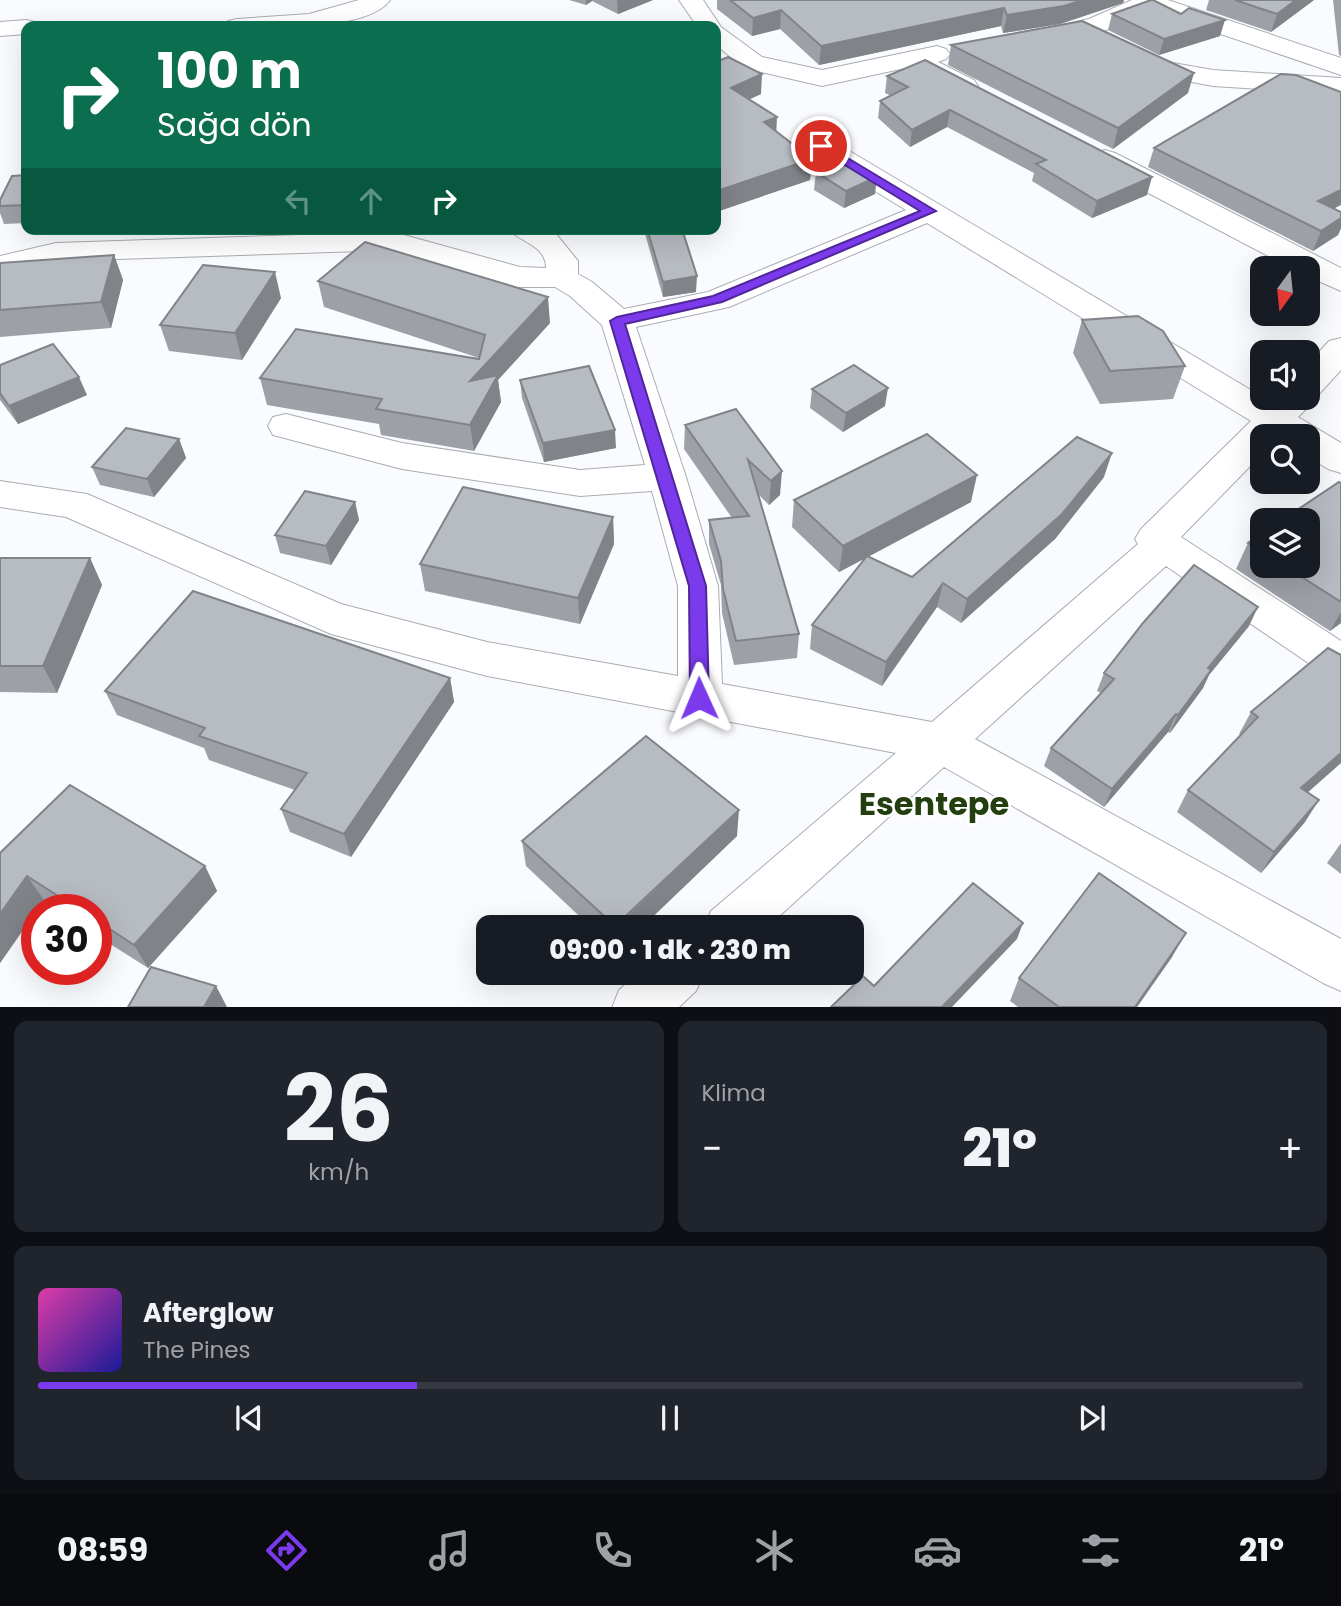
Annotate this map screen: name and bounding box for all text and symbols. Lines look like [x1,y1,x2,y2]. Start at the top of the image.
text: 100 m [157,37,302,105]
icon: right [42,49,133,140]
text: Sağa dön [157,102,312,147]
pin [791,116,851,176]
icon: arrive [802,127,840,165]
icon: left [279,182,317,220]
icon: ahead [352,182,390,220]
icon: right [425,182,463,220]
north arrow [1250,256,1320,326]
map controls [1250,256,1320,578]
button: sound [1250,340,1320,410]
button: search [1250,424,1320,494]
button: layers [1250,508,1320,578]
position arrow [662,661,736,735]
district label: Esentepe [859,781,1009,826]
speed limit sign: 30 [21,894,112,985]
text: 09:00 · 1 dk · 230 m [549,932,791,968]
text: 26 [284,1045,394,1173]
text: Klima [702,1077,766,1109]
text: 21° [962,1112,1037,1185]
text: − [702,1122,722,1175]
text: + [1277,1122,1303,1175]
text: km/h [308,1156,369,1188]
text: Afterglow [143,1295,274,1331]
text: The Pines [143,1334,251,1366]
icon: previous [230,1399,268,1437]
icon: pause [651,1399,689,1437]
icon: next [1073,1399,1111,1437]
icon: directions [262,1526,311,1575]
icon: music [425,1526,474,1575]
icon: phone [588,1526,637,1575]
icon: climate [750,1526,799,1575]
icon: car [913,1526,962,1575]
icon: filters [1076,1526,1125,1575]
text: 08:59 [57,1527,148,1572]
text: 21° [1239,1527,1284,1572]

